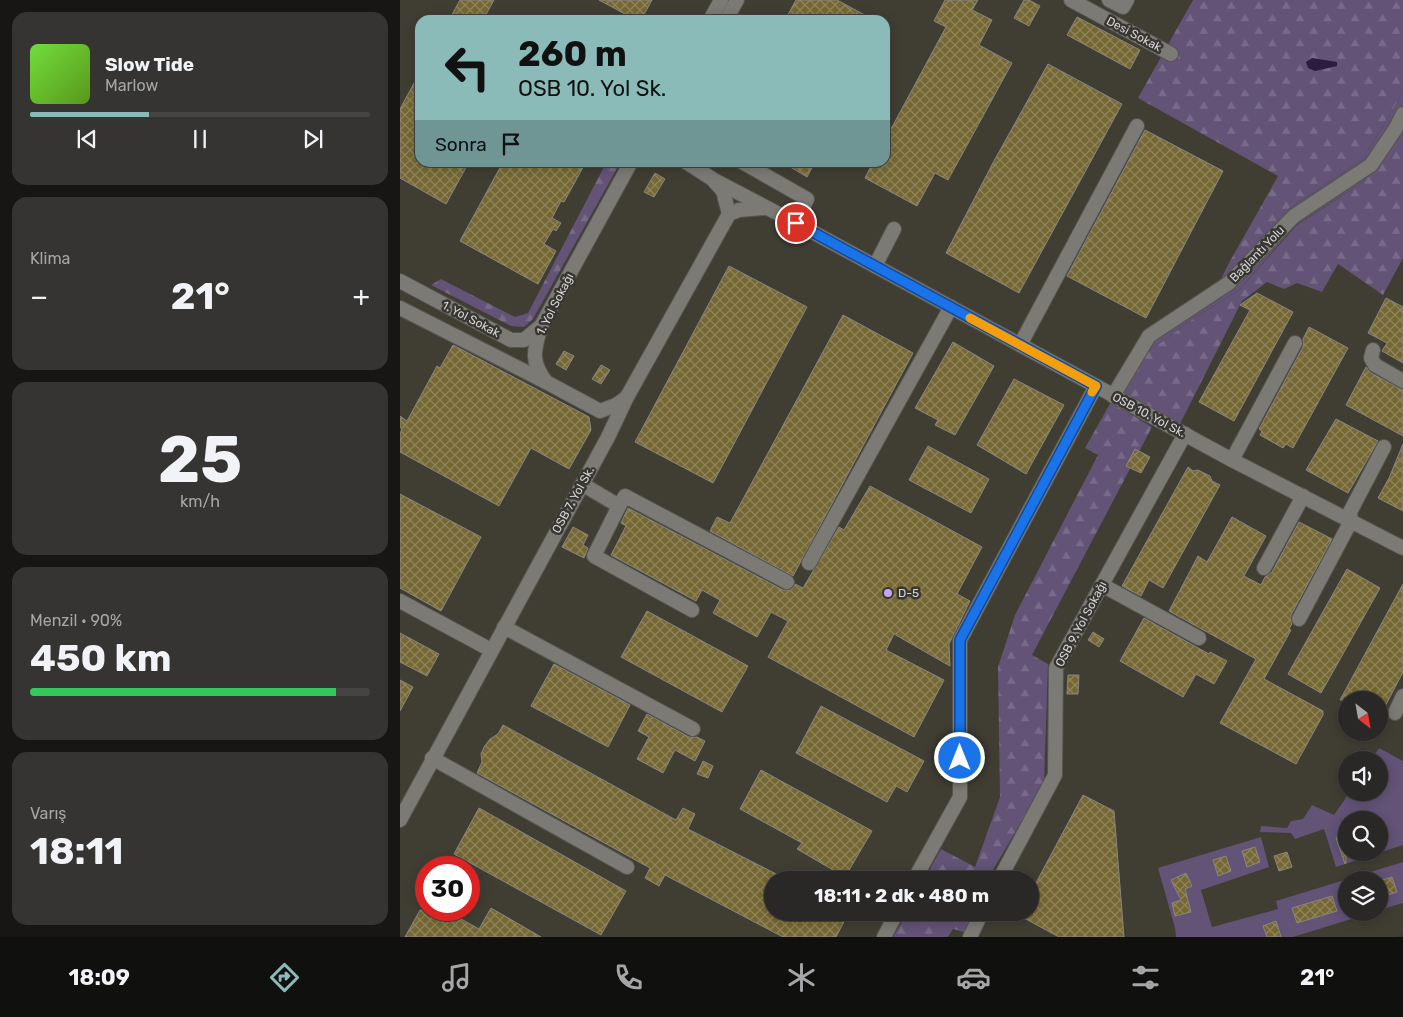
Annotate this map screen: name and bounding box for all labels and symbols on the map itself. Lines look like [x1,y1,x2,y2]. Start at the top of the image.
street label: Desi Sokak [1104,14,1165,55]
pin [775,202,817,244]
street label: Bağlantı Yolu [1227,223,1287,285]
street label: 1. Yol Sokağı [533,271,577,337]
street label: 1. Yol Sokak [440,298,503,340]
street label: OSB 10. Yol Sk. [1110,390,1188,440]
street label: OSB 7. Yol Sk. [549,464,597,536]
street label: OSB 9. Yol Sokağı [1052,579,1110,669]
place label: D-5 [898,586,919,600]
marker: D-5 [882,587,894,599]
north arrow [1338,691,1388,741]
position arrow [933,731,985,783]
speed limit sign: 30 [415,856,480,921]

